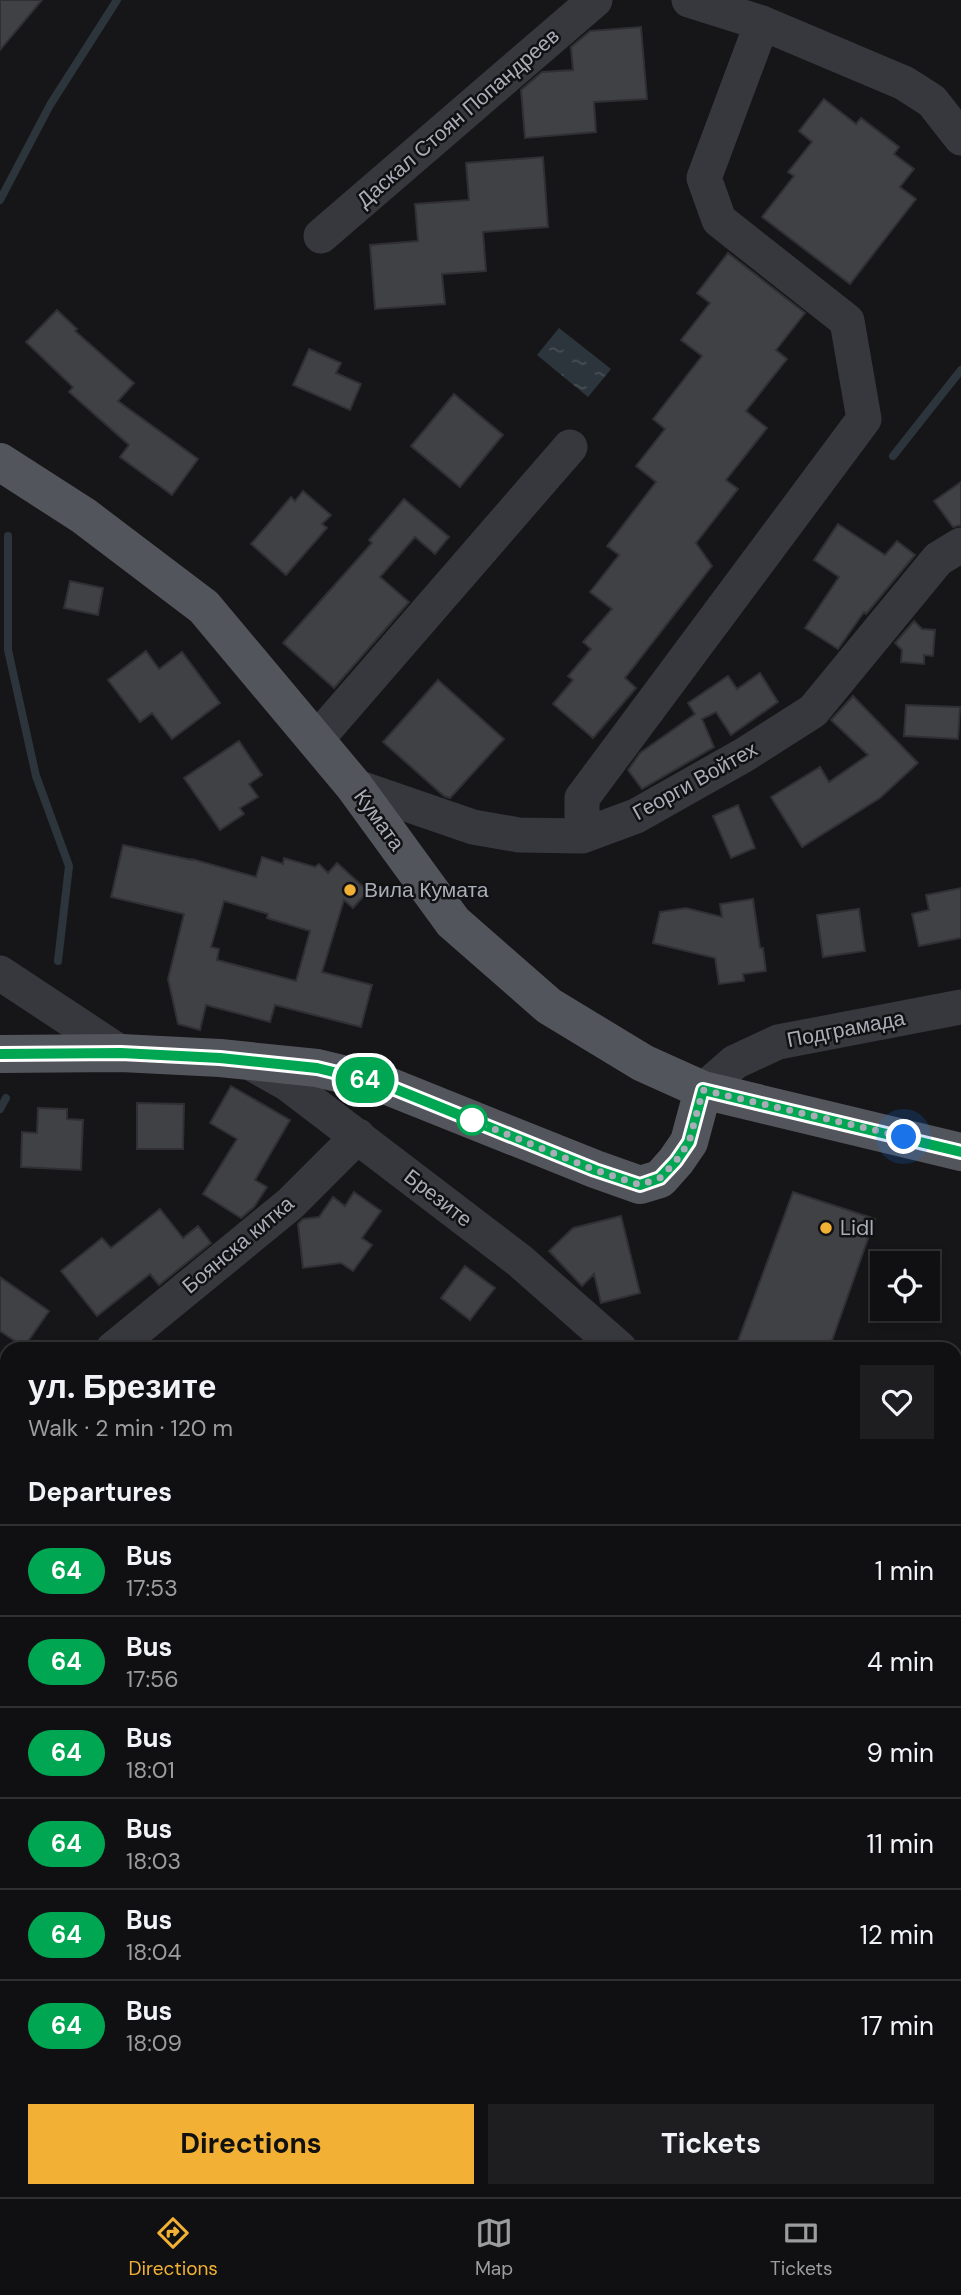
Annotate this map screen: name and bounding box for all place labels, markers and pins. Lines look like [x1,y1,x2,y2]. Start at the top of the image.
place label: Вила Кумата [364,876,489,904]
marker: Вила Кумата [342,882,358,898]
unlabelled marker [457,1105,487,1135]
place label: Lidl [840,1214,874,1242]
marker: Lidl [818,1220,834,1236]

